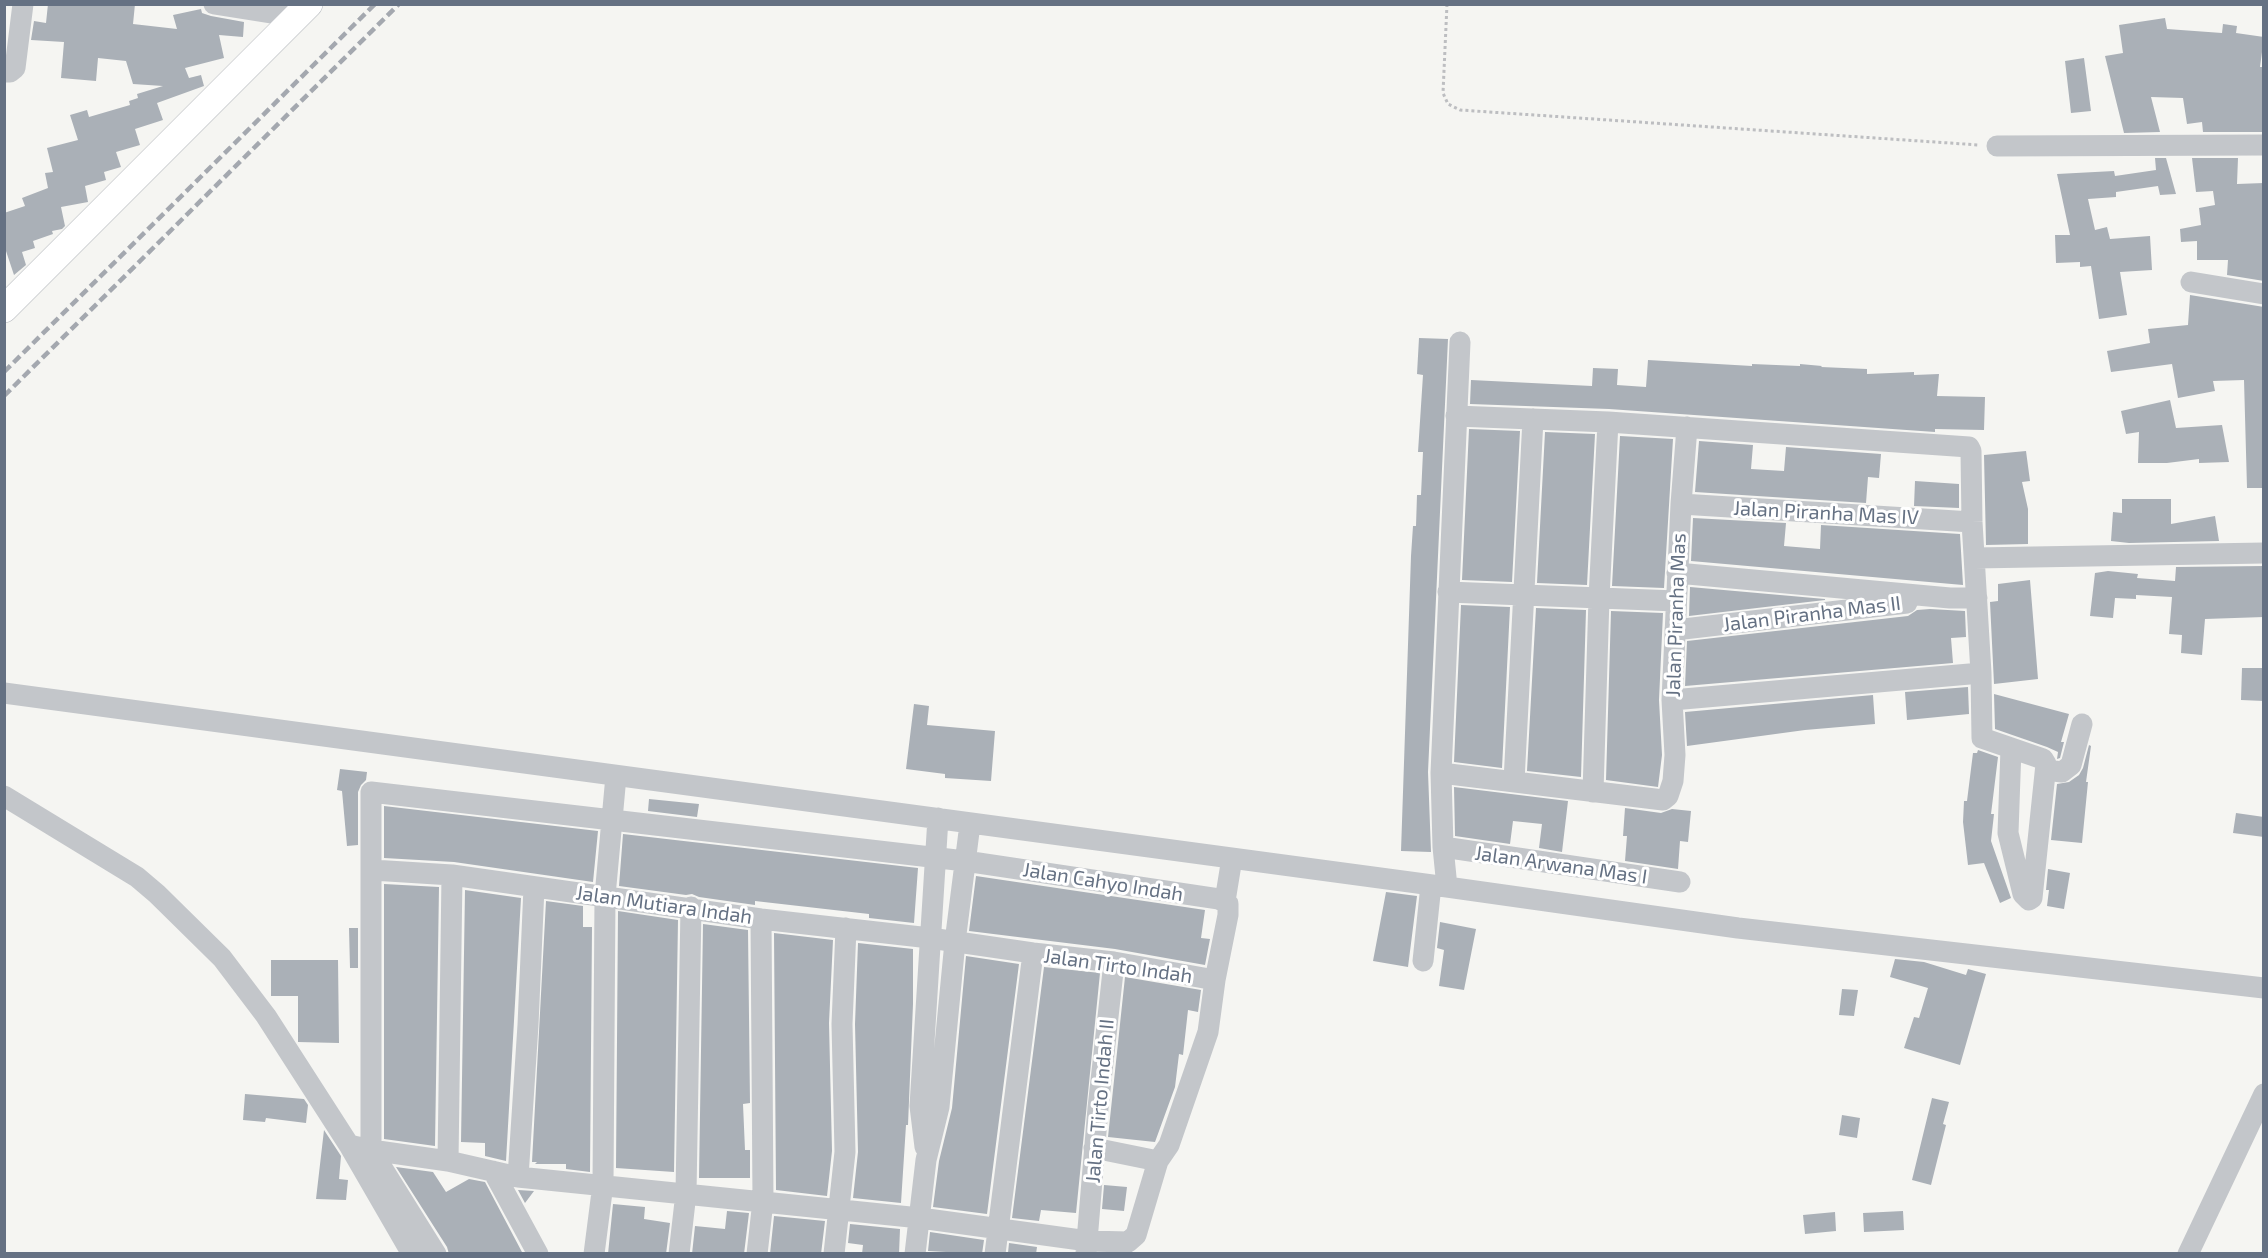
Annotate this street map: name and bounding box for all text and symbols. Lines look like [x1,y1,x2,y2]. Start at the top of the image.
street label: Jalan Piranha Mas IV [1733,496,1919,530]
street label: Jalan Piranha Mas [1661,533,1691,697]
street label: Jalan Piranha Mas II [1722,591,1902,637]
street label: Jalan Arwana Mas I [1473,841,1649,889]
street label: Jalan Cahyo Indah [1021,857,1185,907]
street label: Jalan Mutiara Indah [574,881,754,929]
street label: Jalan Tirto Indah [1042,944,1194,988]
street label: Jalan Tirto Indah II [1081,1018,1119,1184]

